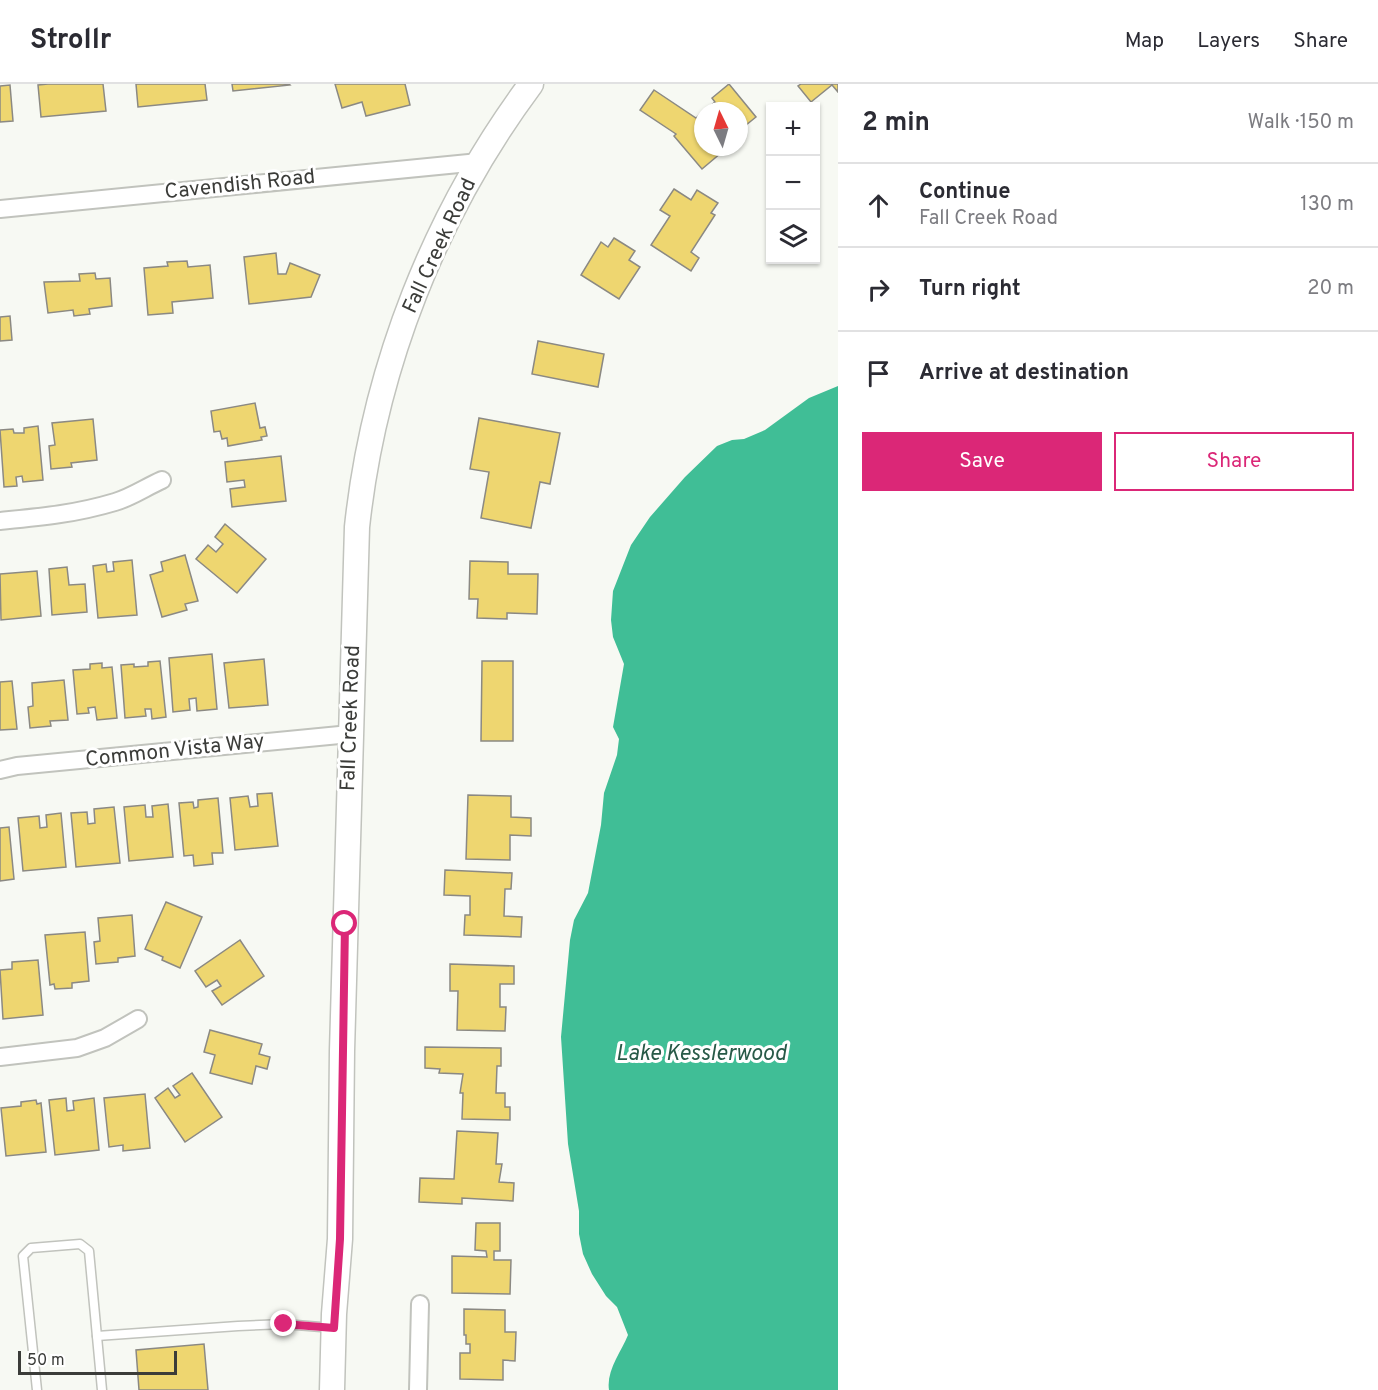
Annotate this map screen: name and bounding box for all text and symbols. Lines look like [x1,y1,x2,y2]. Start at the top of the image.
text: Strollr [30,23,112,59]
text: Map [1125,28,1164,55]
text: Layers [1197,28,1260,55]
text: Share [1293,28,1348,55]
north arrow [694,102,748,156]
map controls [766,102,820,264]
button: + [766,102,820,156]
text: 2 min [862,107,930,140]
text: Walk · 150 m [1248,110,1354,136]
button: − [766,156,820,210]
street label: Cavendish Road [163,164,317,206]
street label: Fall Creek Road [397,174,483,318]
text: Continue [919,179,1010,206]
icon: ahead [862,189,895,222]
text: 130 m [1300,192,1354,218]
text: Fall Creek Road [919,206,1058,232]
button: layers [766,210,820,264]
icon: right [862,273,895,306]
text: Turn right [919,276,1021,303]
text: 20 m [1307,276,1354,302]
icon: arrive [862,357,895,390]
text: Arrive at destination [919,360,1129,387]
button: Save [862,432,1102,491]
button: Share [1114,432,1354,491]
street label: Fall Creek Road [335,645,367,791]
street label: Common Vista Way [84,728,266,774]
route start [331,910,357,936]
water label: Lake Kesslerwood [616,1041,788,1068]
route end [270,1310,296,1336]
scale bar [18,1348,177,1376]
text: 50 m [27,1351,65,1371]

